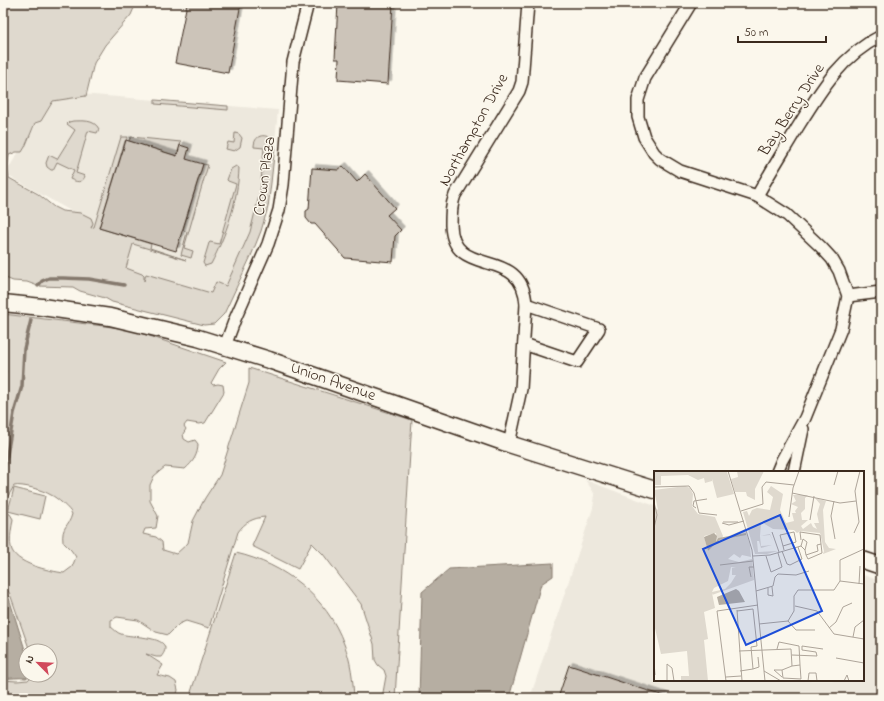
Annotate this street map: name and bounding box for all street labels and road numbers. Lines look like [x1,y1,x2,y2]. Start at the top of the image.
street label: Bay Berry Drive [752,58,832,162]
street label: Northampton Drive [433,68,515,191]
street label: Crown Plaza [248,135,282,217]
street label: Union Avenue [287,356,380,408]

